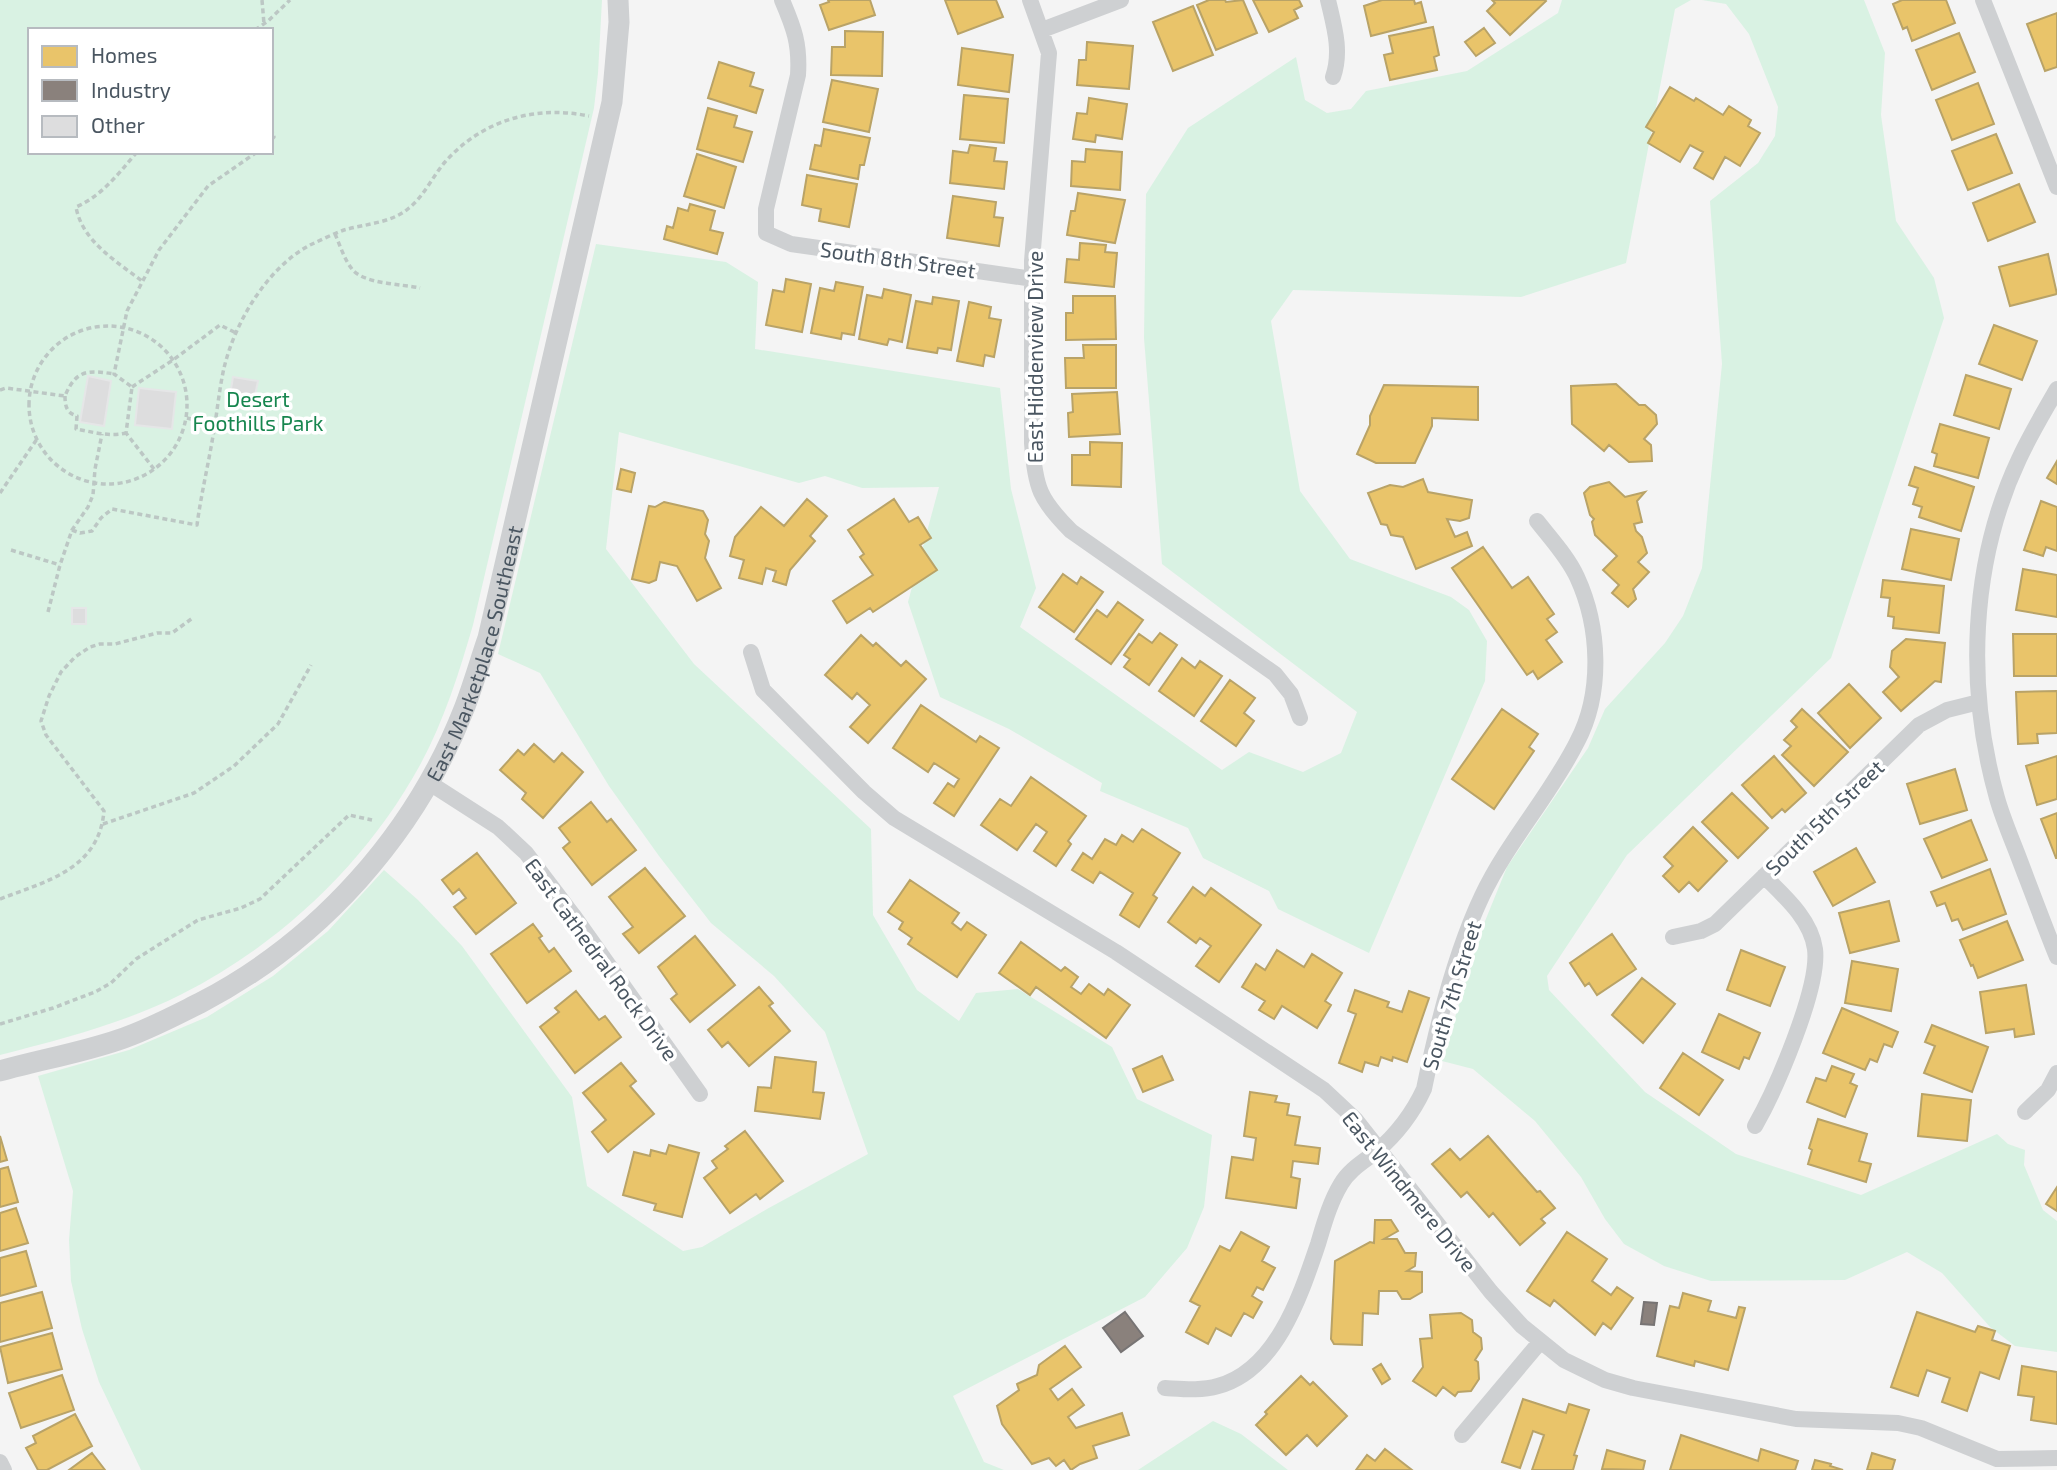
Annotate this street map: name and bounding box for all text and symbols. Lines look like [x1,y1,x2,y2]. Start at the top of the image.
legend [28,28,273,154]
text: Homes [91,42,157,67]
text: Industry [91,77,171,102]
text: Other [91,112,146,137]
street label: South 8th Street [819,236,977,282]
street label: East Hiddenview Drive [1022,251,1047,463]
park label: Desert Foothills Park [193,386,324,435]
street label: East Marketplace Southeast [420,523,526,785]
street label: South 5th Street [1760,754,1888,880]
street label: East Cathedral Rock Drive [520,853,684,1065]
street label: South 7th Street [1416,917,1486,1073]
street label: East Windmere Drive [1338,1106,1482,1276]

